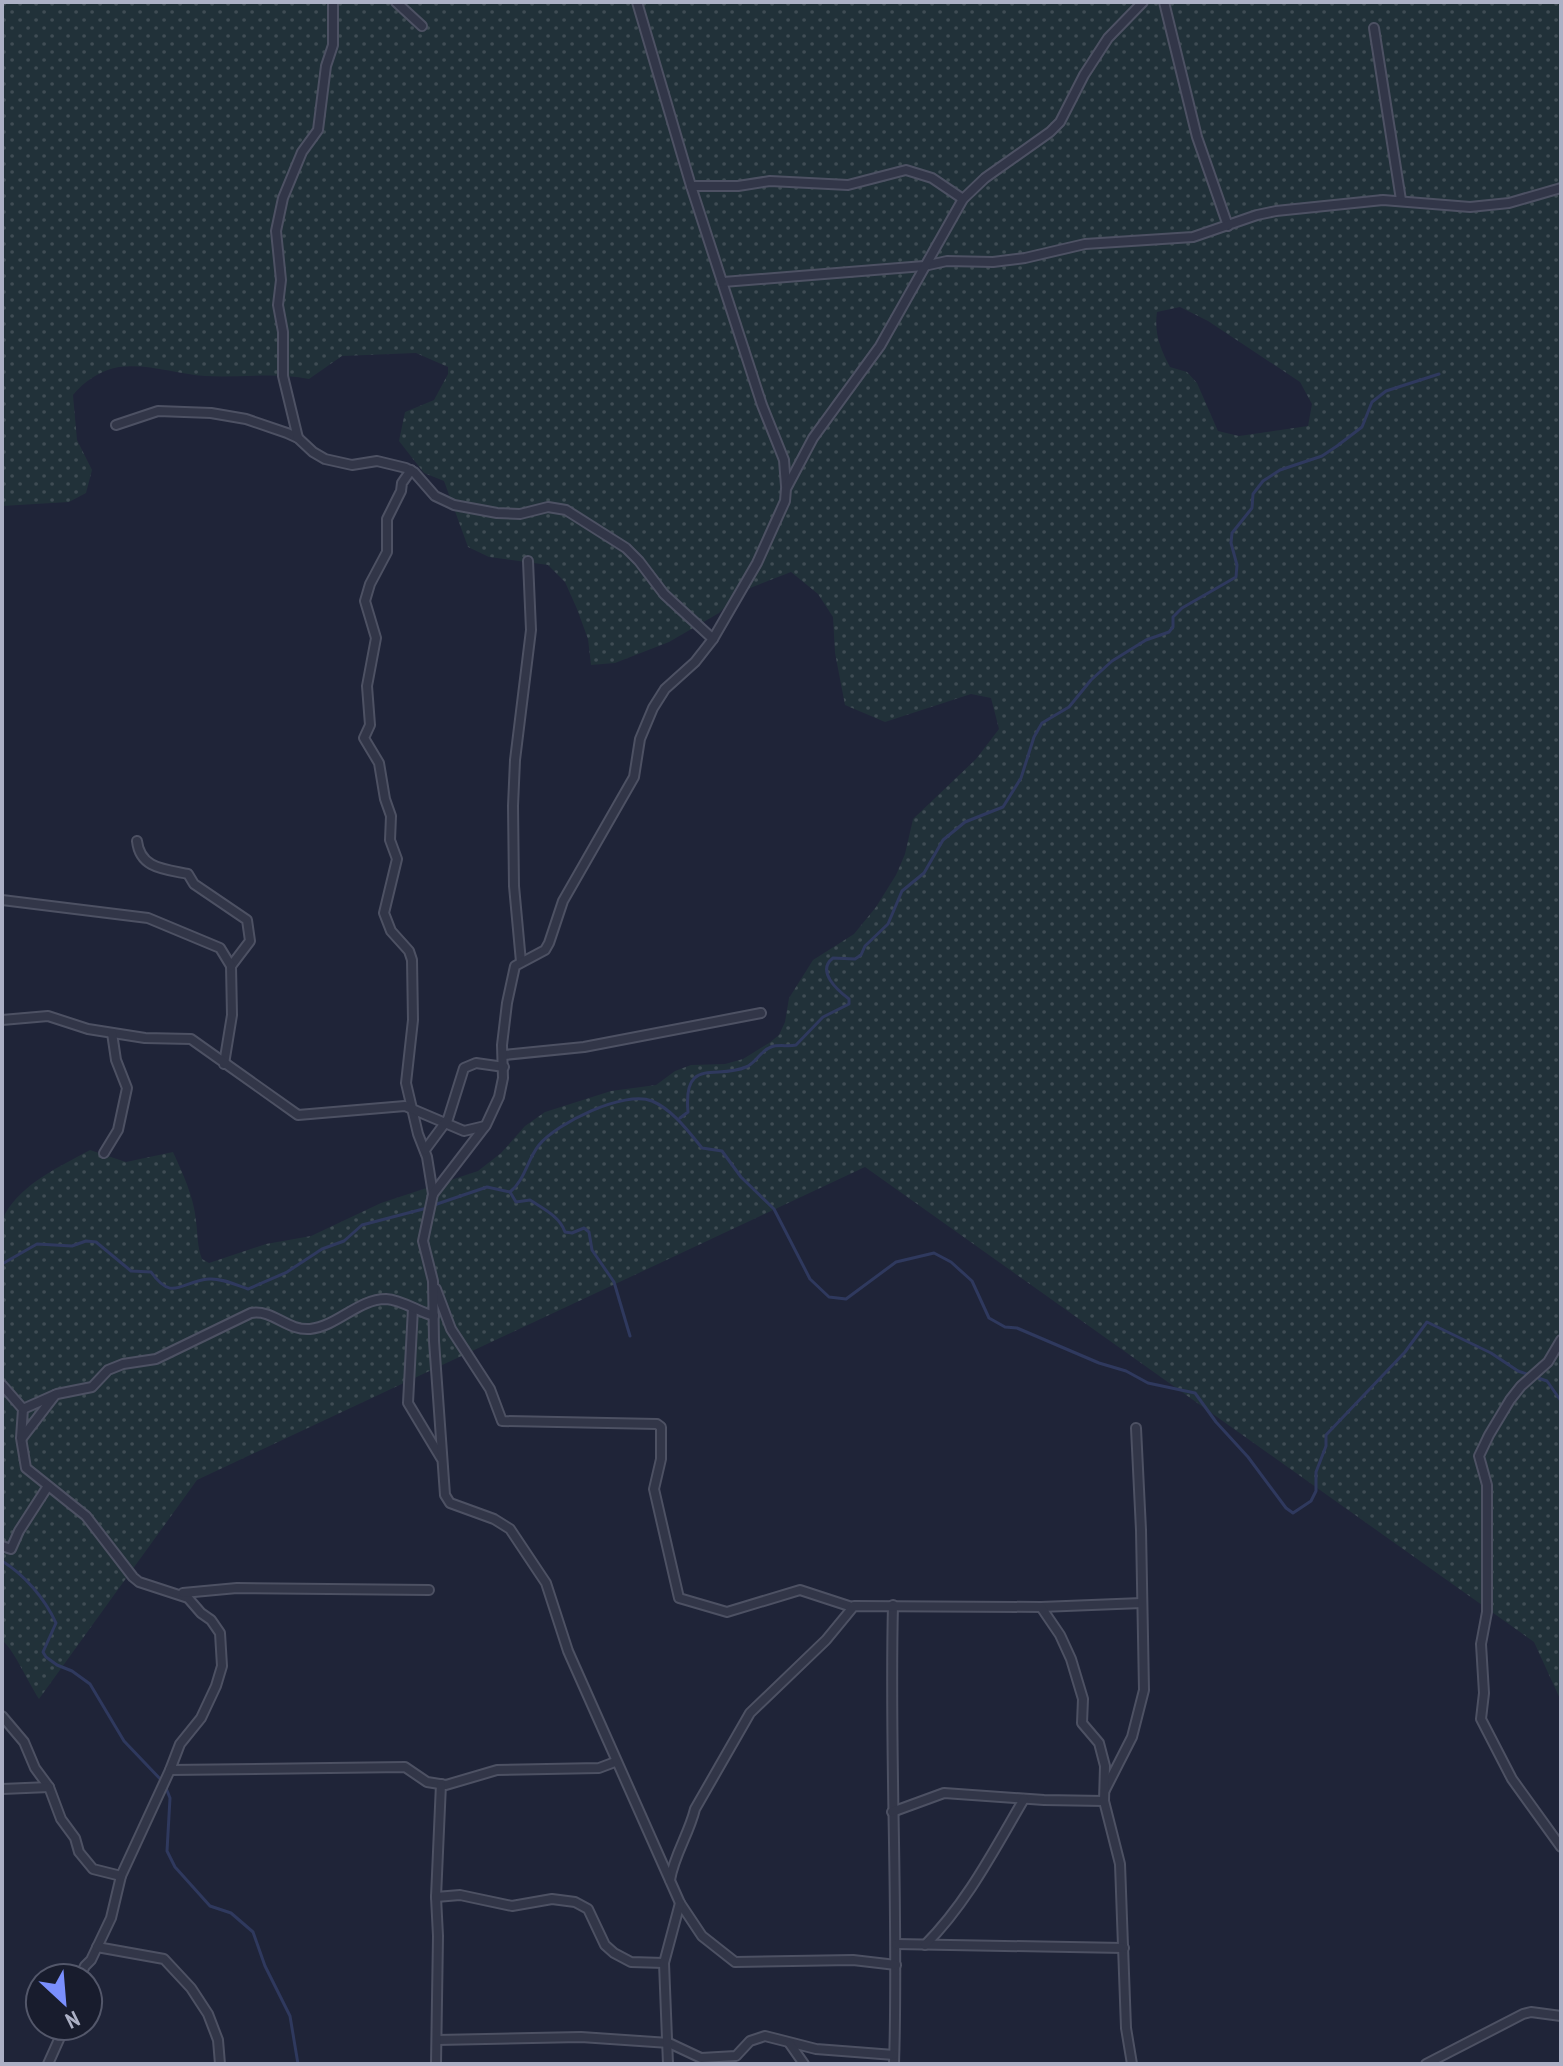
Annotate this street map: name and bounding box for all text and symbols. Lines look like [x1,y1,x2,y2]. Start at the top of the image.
north arrow [24,1962,104,2042]
text: N [61,2005,84,2035]

